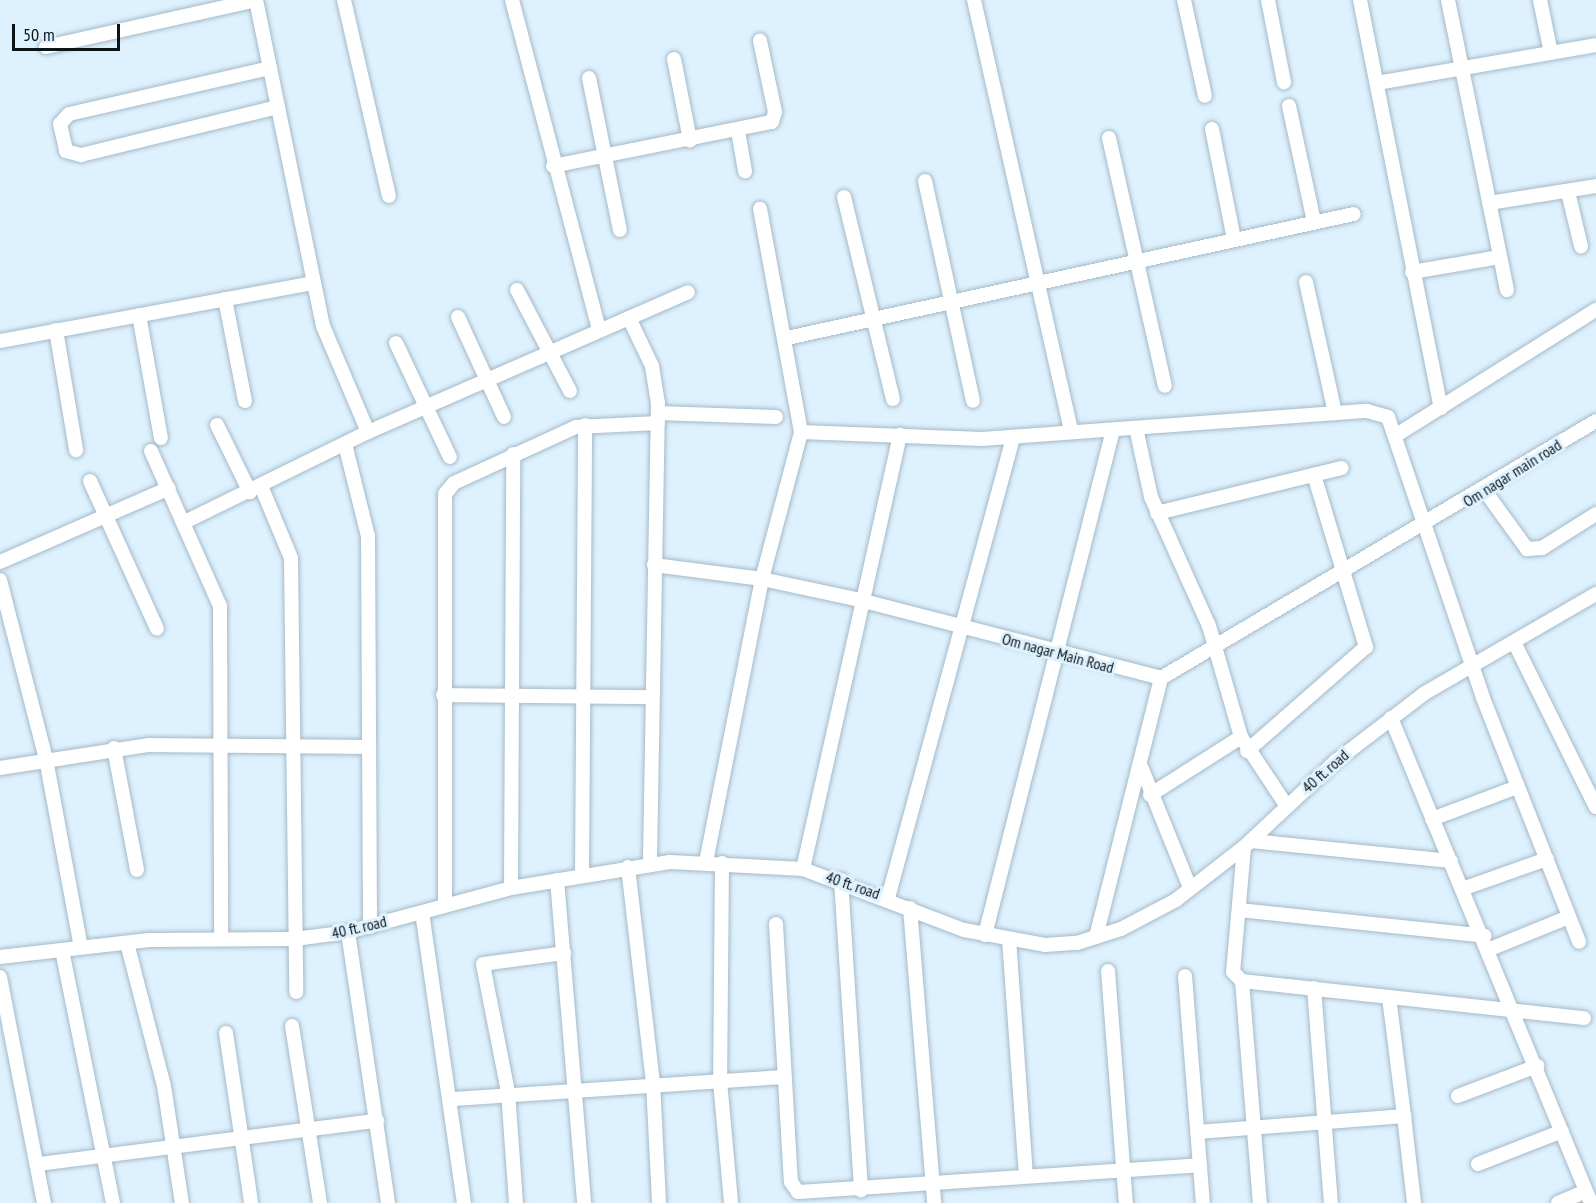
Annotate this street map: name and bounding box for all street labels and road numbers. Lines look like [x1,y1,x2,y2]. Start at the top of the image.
street label: Om nagar main road [1459,435,1565,511]
street label: Om nagar Main Road [1000,629,1116,677]
street label: 40 ft. road [1297,745,1353,797]
street label: 40 ft. road [823,867,883,903]
street label: 40 ft. road [329,911,389,943]

